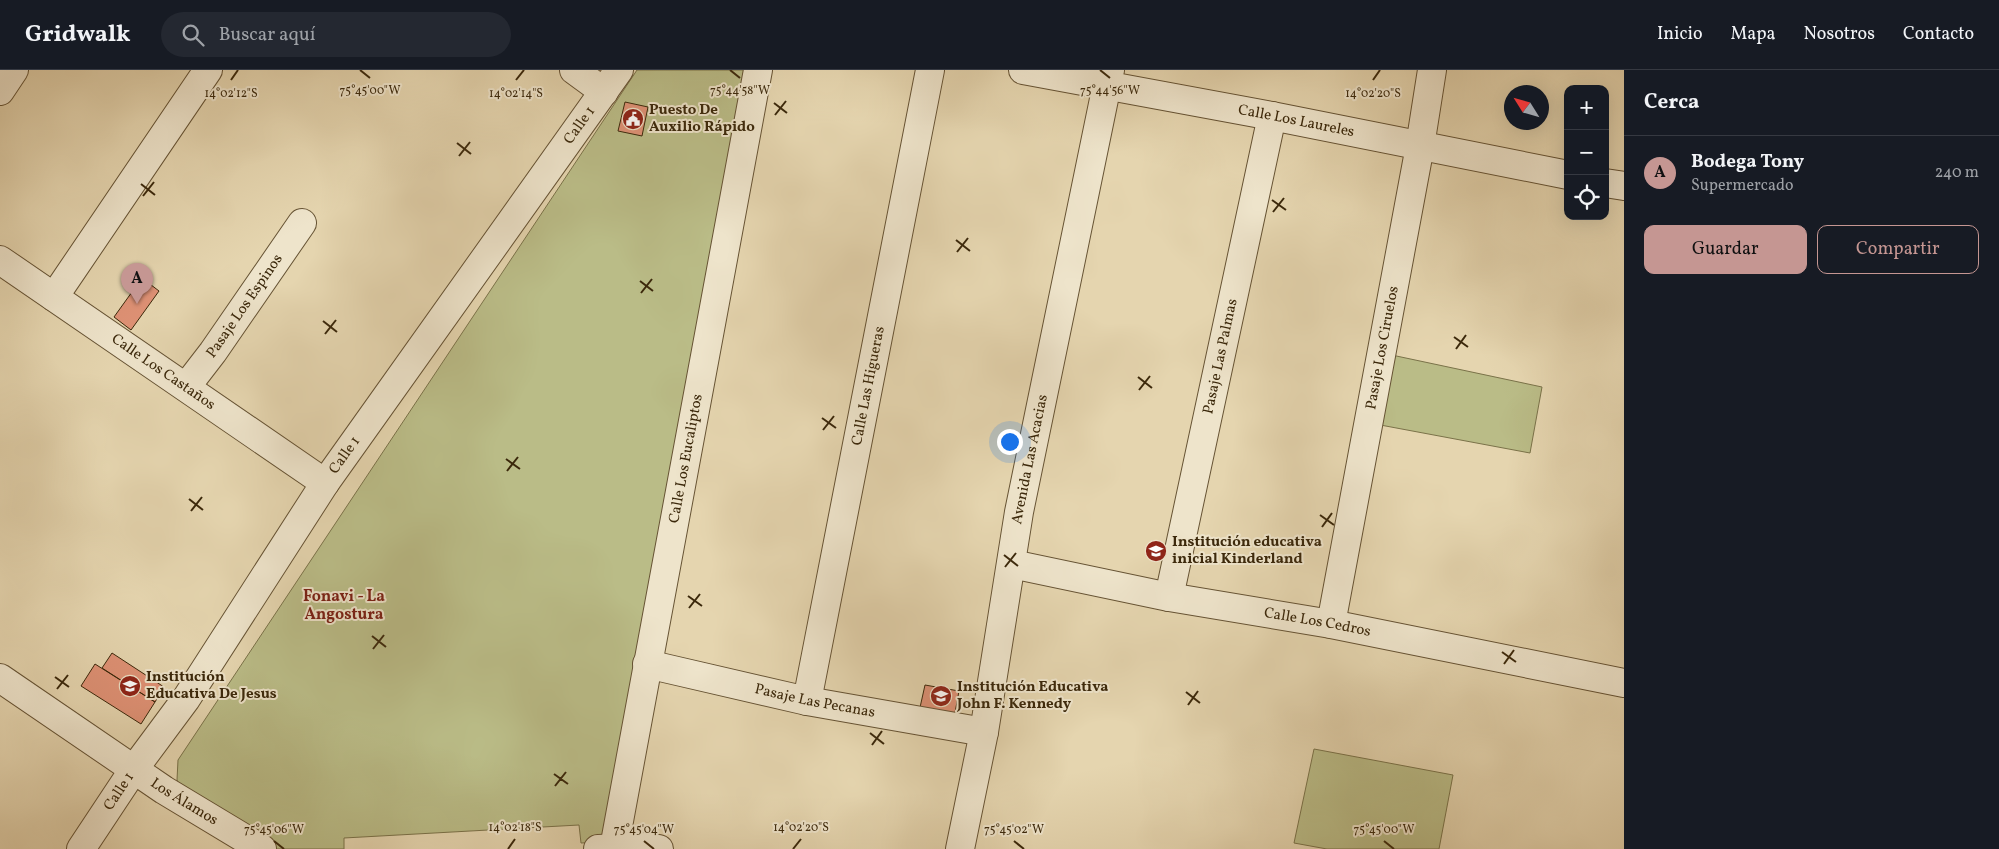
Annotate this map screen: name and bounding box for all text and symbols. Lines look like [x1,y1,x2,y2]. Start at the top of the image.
search box [161,12,511,57]
text: Gridwalk [25,18,131,52]
icon: search [179,21,207,49]
text: Buscar aquí [219,22,315,48]
text: Inicio [1657,22,1703,47]
text: Mapa [1731,22,1776,47]
text: Nosotros [1804,22,1875,47]
text: Contacto [1903,22,1974,47]
text: 75°45'00"W [339,83,401,99]
text: 75°44'58"W [710,83,770,99]
text: 75°44'56"W [1080,83,1140,99]
north arrow [1504,85,1549,130]
map controls [1564,85,1609,220]
button: + [1564,85,1609,130]
text: 14°02'12"S [204,86,258,102]
text: 14°02'14"S [489,86,543,102]
text: 14°02'20"S [1345,86,1401,102]
text: Cerca [1644,88,1699,117]
street label: Calle Los Laureles [1236,99,1356,143]
place label: Puesto De Auxilio Rápido [649,100,755,138]
street label: Calle 1 [559,102,600,149]
public building icon: Puesto De Auxilio Rápido [621,107,645,131]
button: − [1564,130,1609,175]
text: Bodega Tony [1691,149,1804,175]
text: A [1654,162,1666,184]
text: 240 m [1935,162,1979,184]
button: locate [1564,175,1609,220]
text: Supermercado [1691,175,1793,197]
button: Guardar [1644,225,1807,274]
button: Compartir [1817,225,1979,274]
street label: Pasaje Los Espinos [201,250,288,363]
pin: A [121,263,153,304]
street label: Pasaje Los Ciruelos [1361,284,1404,411]
street label: Pasaje Las Palmas [1198,297,1243,416]
street label: Calle Las Higueras [847,325,890,447]
street label: Calle Los Castaños [107,329,220,415]
street label: Calle Los Eucaliptos [664,392,708,525]
street label: Avenida Las Acacias [1007,393,1053,526]
your location [997,429,1023,455]
street label: Calle 1 [324,432,366,479]
place label: Institución educativa inicial Kinderland [1172,532,1322,570]
school or university icon: Institución educativa inicial Kinderland [1144,539,1168,563]
district label: Fonavi - La Angostura [303,586,385,626]
street label: Calle Los Cedros [1262,602,1373,642]
place label: Institución Educativa De Jesus [146,667,277,705]
school or university icon: Institución Educativa De Jesus [118,674,142,698]
place label: Institución Educativa John F. Kennedy [956,677,1109,715]
street label: Pasaje Las Pecanas [753,679,877,723]
school or university icon: Institución Educativa John F. Kennedy [929,684,953,708]
street label: Calle 1 [99,768,140,815]
street label: Los Álamos [146,773,222,831]
text: 14°02'18"S [488,820,542,836]
text: 14°02'20"S [773,820,829,836]
text: 75°45'06"W [244,822,304,838]
text: 75°45'04"W [614,822,674,838]
text: 75°45'02"W [984,822,1044,838]
text: 75°45'00"W [1353,822,1415,838]

